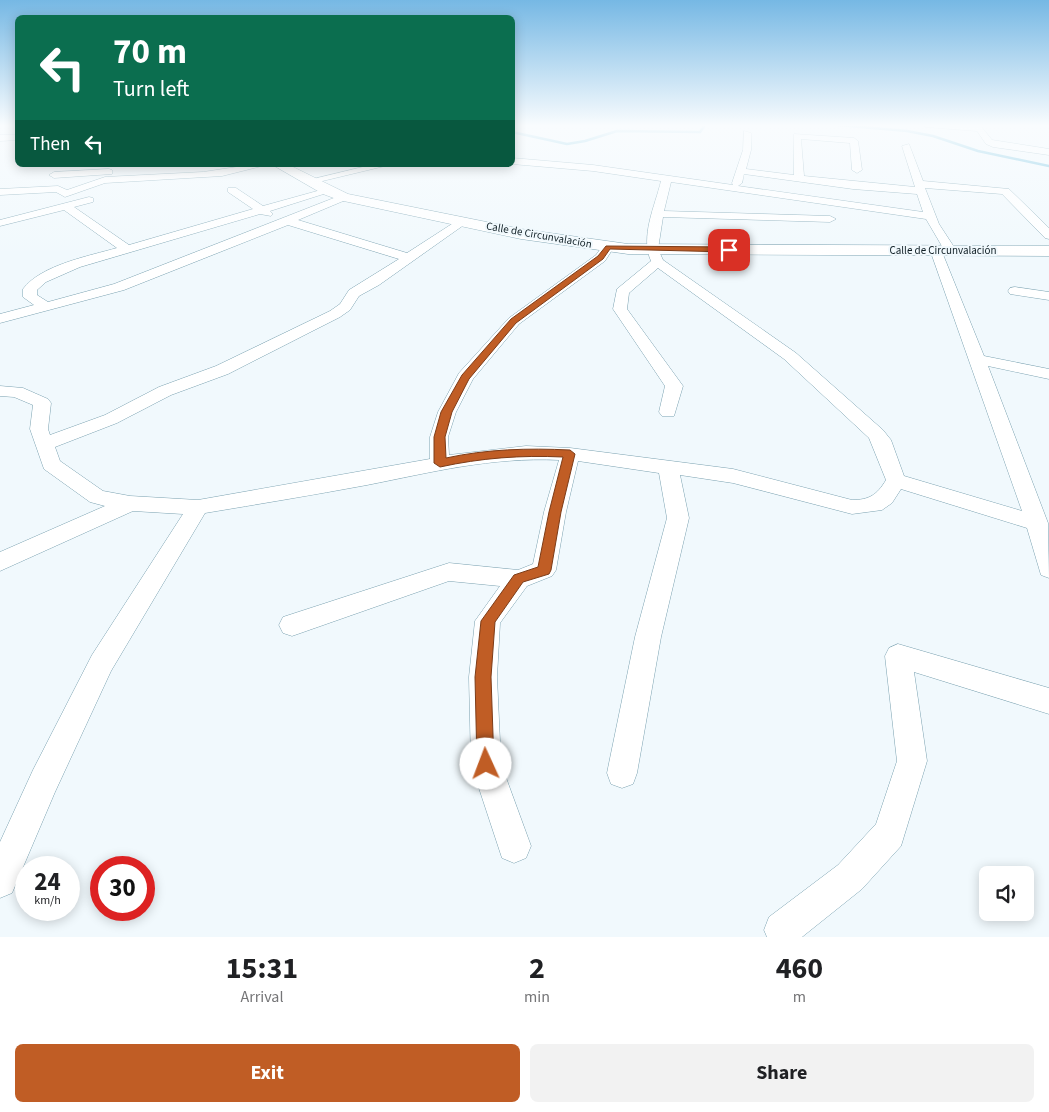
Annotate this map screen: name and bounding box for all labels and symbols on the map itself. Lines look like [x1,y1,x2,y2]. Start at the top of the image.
street label: Calle de Circunvalación [485,218,593,252]
pin [708,229,750,271]
street label: Calle de Circunvalación [889,243,997,258]
position arrow [459,737,511,789]
speed limit sign: 30 [90,856,155,921]

